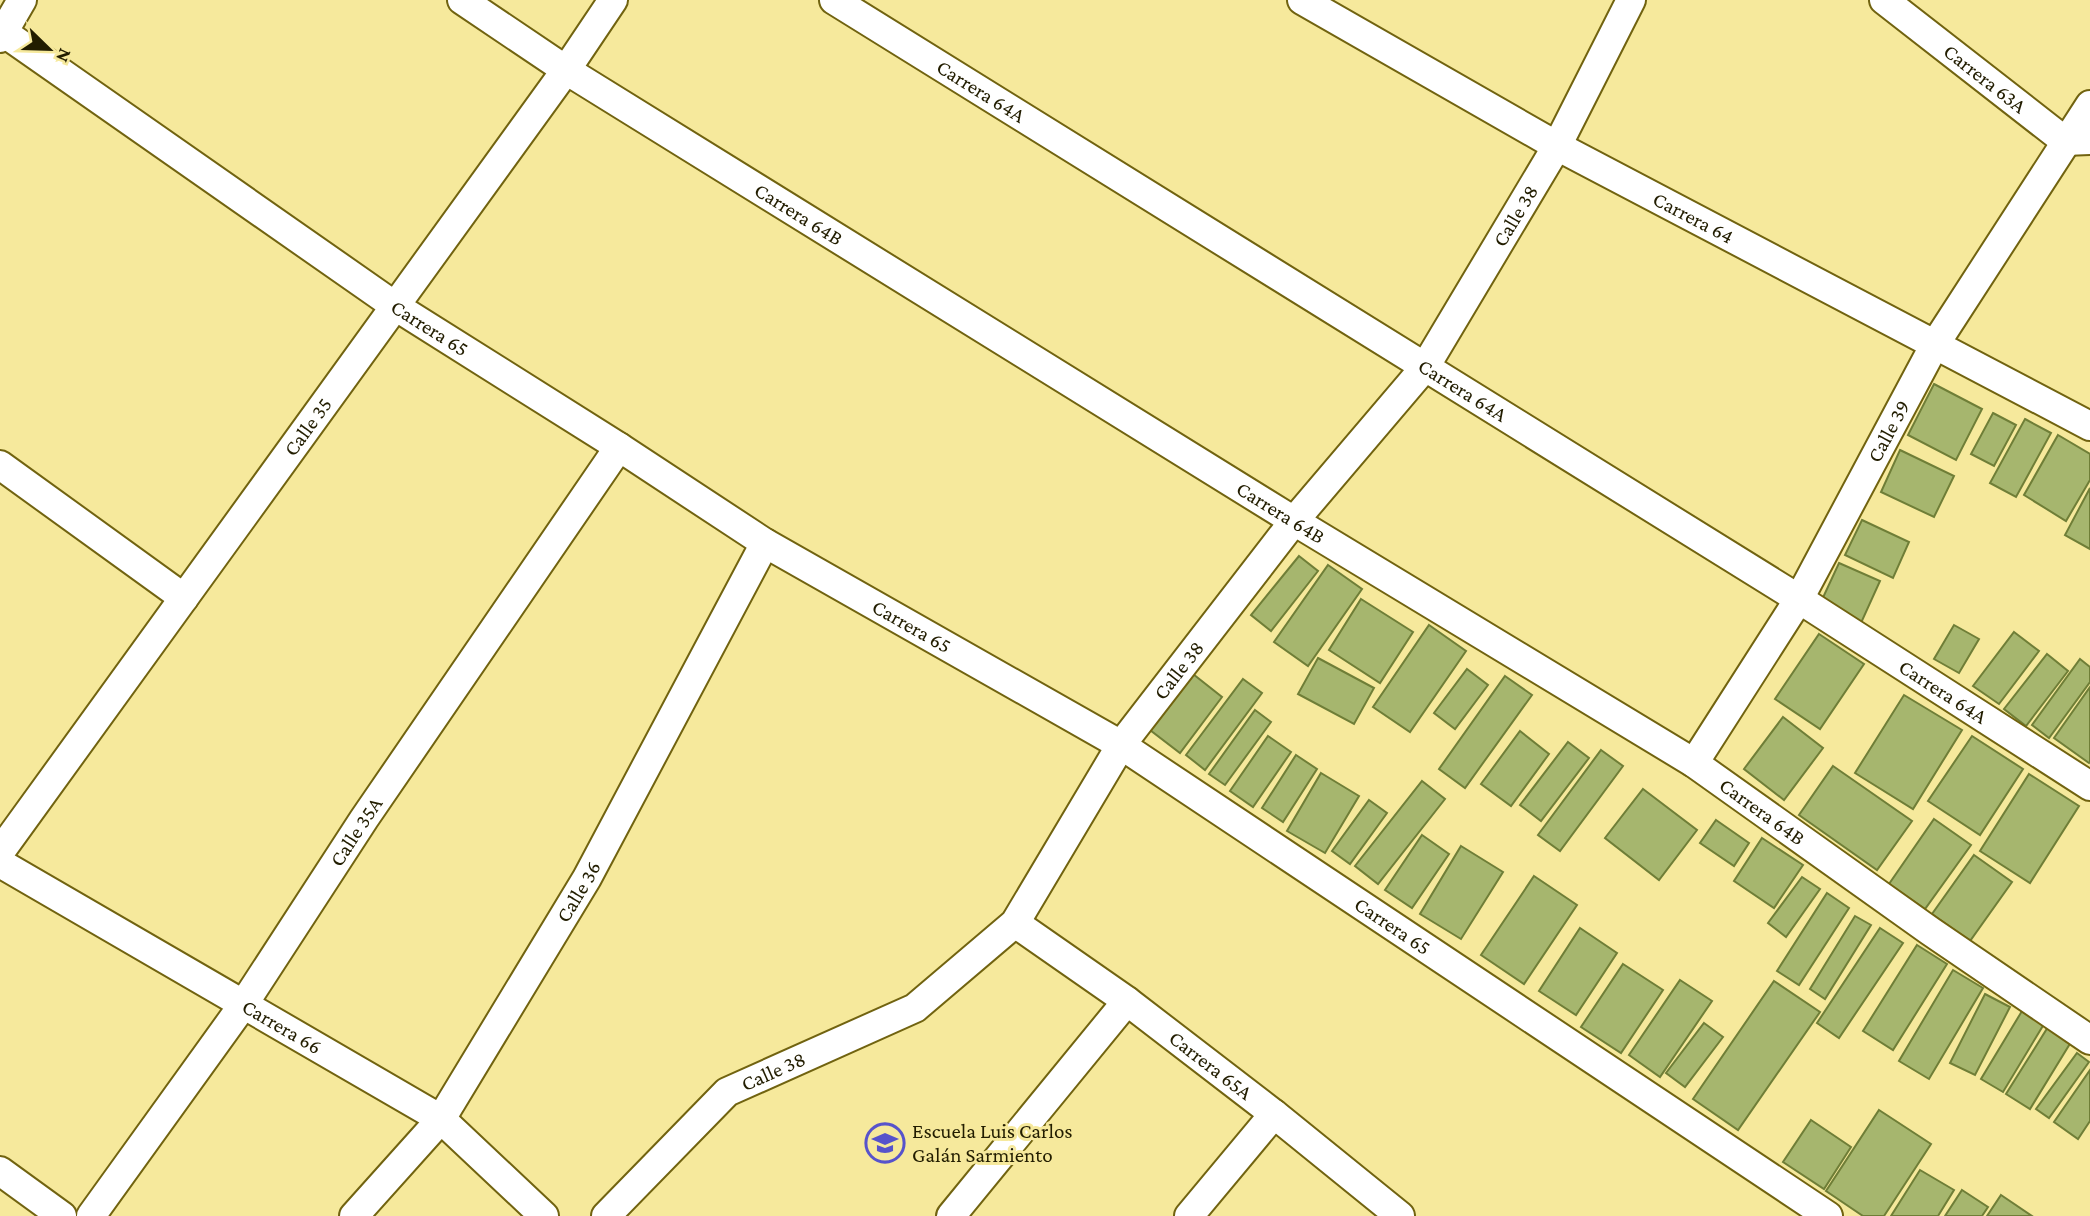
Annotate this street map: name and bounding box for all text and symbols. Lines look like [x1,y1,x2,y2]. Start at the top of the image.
north arrow [14,14,84,84]
street label: Carrera 63A [1939,39,2031,118]
text: N [52,45,76,66]
street label: Carrera 64A [932,55,1030,128]
street label: Carrera 64B [750,178,847,250]
street label: Calle 38 [1488,181,1543,251]
street label: Carrera 64 [1649,187,1738,249]
street label: Carrera 65 [387,295,473,361]
street label: Carrera 64A [1414,354,1512,427]
street label: Calle 35 [279,393,337,461]
street label: Calle 39 [1862,396,1915,466]
street label: Carrera 64B [1232,476,1329,549]
street label: Carrera 65 [868,594,955,658]
street label: Calle 38 [1149,636,1209,704]
street label: Carrera 64A [1895,654,1992,729]
street label: Carrera 64B [1715,773,1810,850]
street label: Calle 35A [325,792,387,871]
street label: Calle 36 [551,857,606,927]
street label: Carrera 65 [1350,892,1435,960]
street label: Carrera 66 [238,994,326,1059]
street label: Carrera 65A [1164,1026,1257,1105]
street label: Calle 38 [738,1047,809,1096]
place label: Escuela Luis Carlos Galán Sarmiento [912,1119,1073,1167]
school or university icon: Escuela Luis Carlos Galán Sarmiento [864,1122,906,1164]

